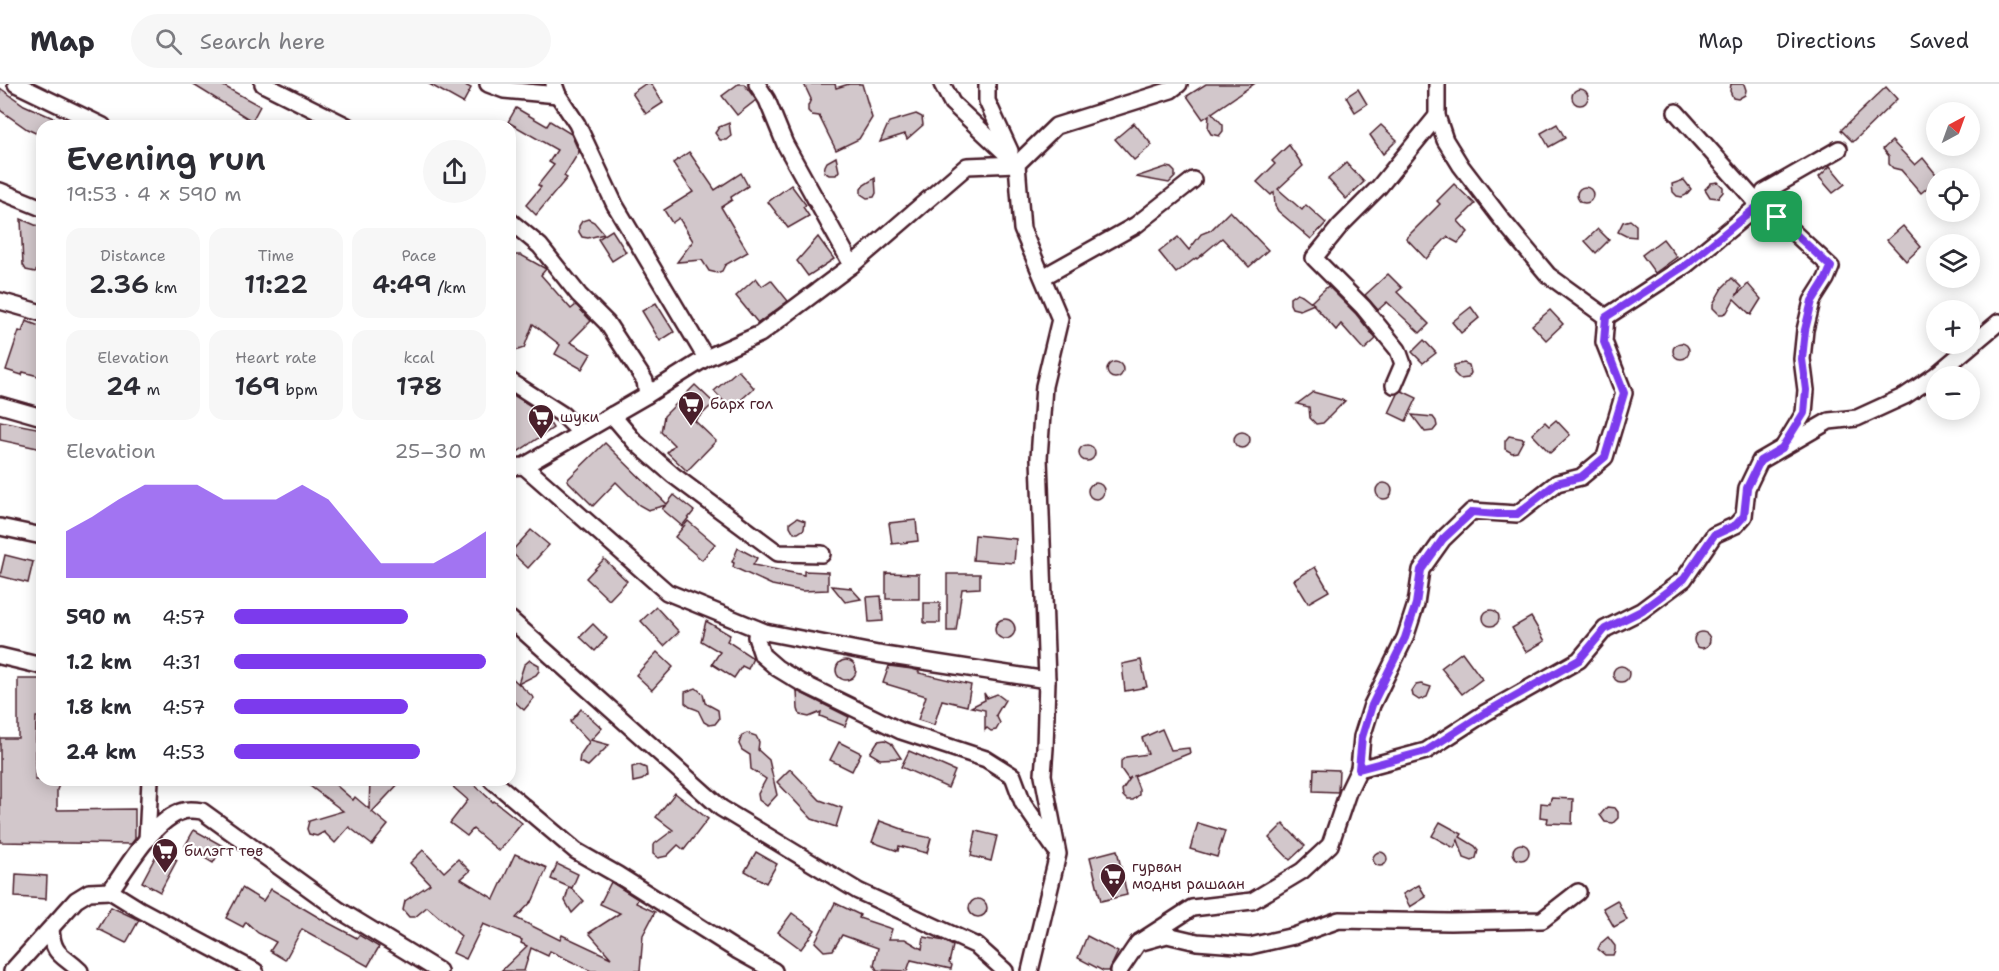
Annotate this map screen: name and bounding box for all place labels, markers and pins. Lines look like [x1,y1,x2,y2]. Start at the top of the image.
pin [1751,191,1802,242]
supermarket icon: барх гол [676,389,706,427]
place label: барх гол [710,394,774,414]
supermarket icon: шуки [526,402,556,440]
place label: шуки [560,407,600,427]
supermarket icon: билэгт төв [150,836,180,874]
place label: билэгт төв [184,841,263,861]
place label: гурван модны рашаан [1132,857,1245,894]
supermarket icon: гурван модны рашаан [1098,861,1128,899]

